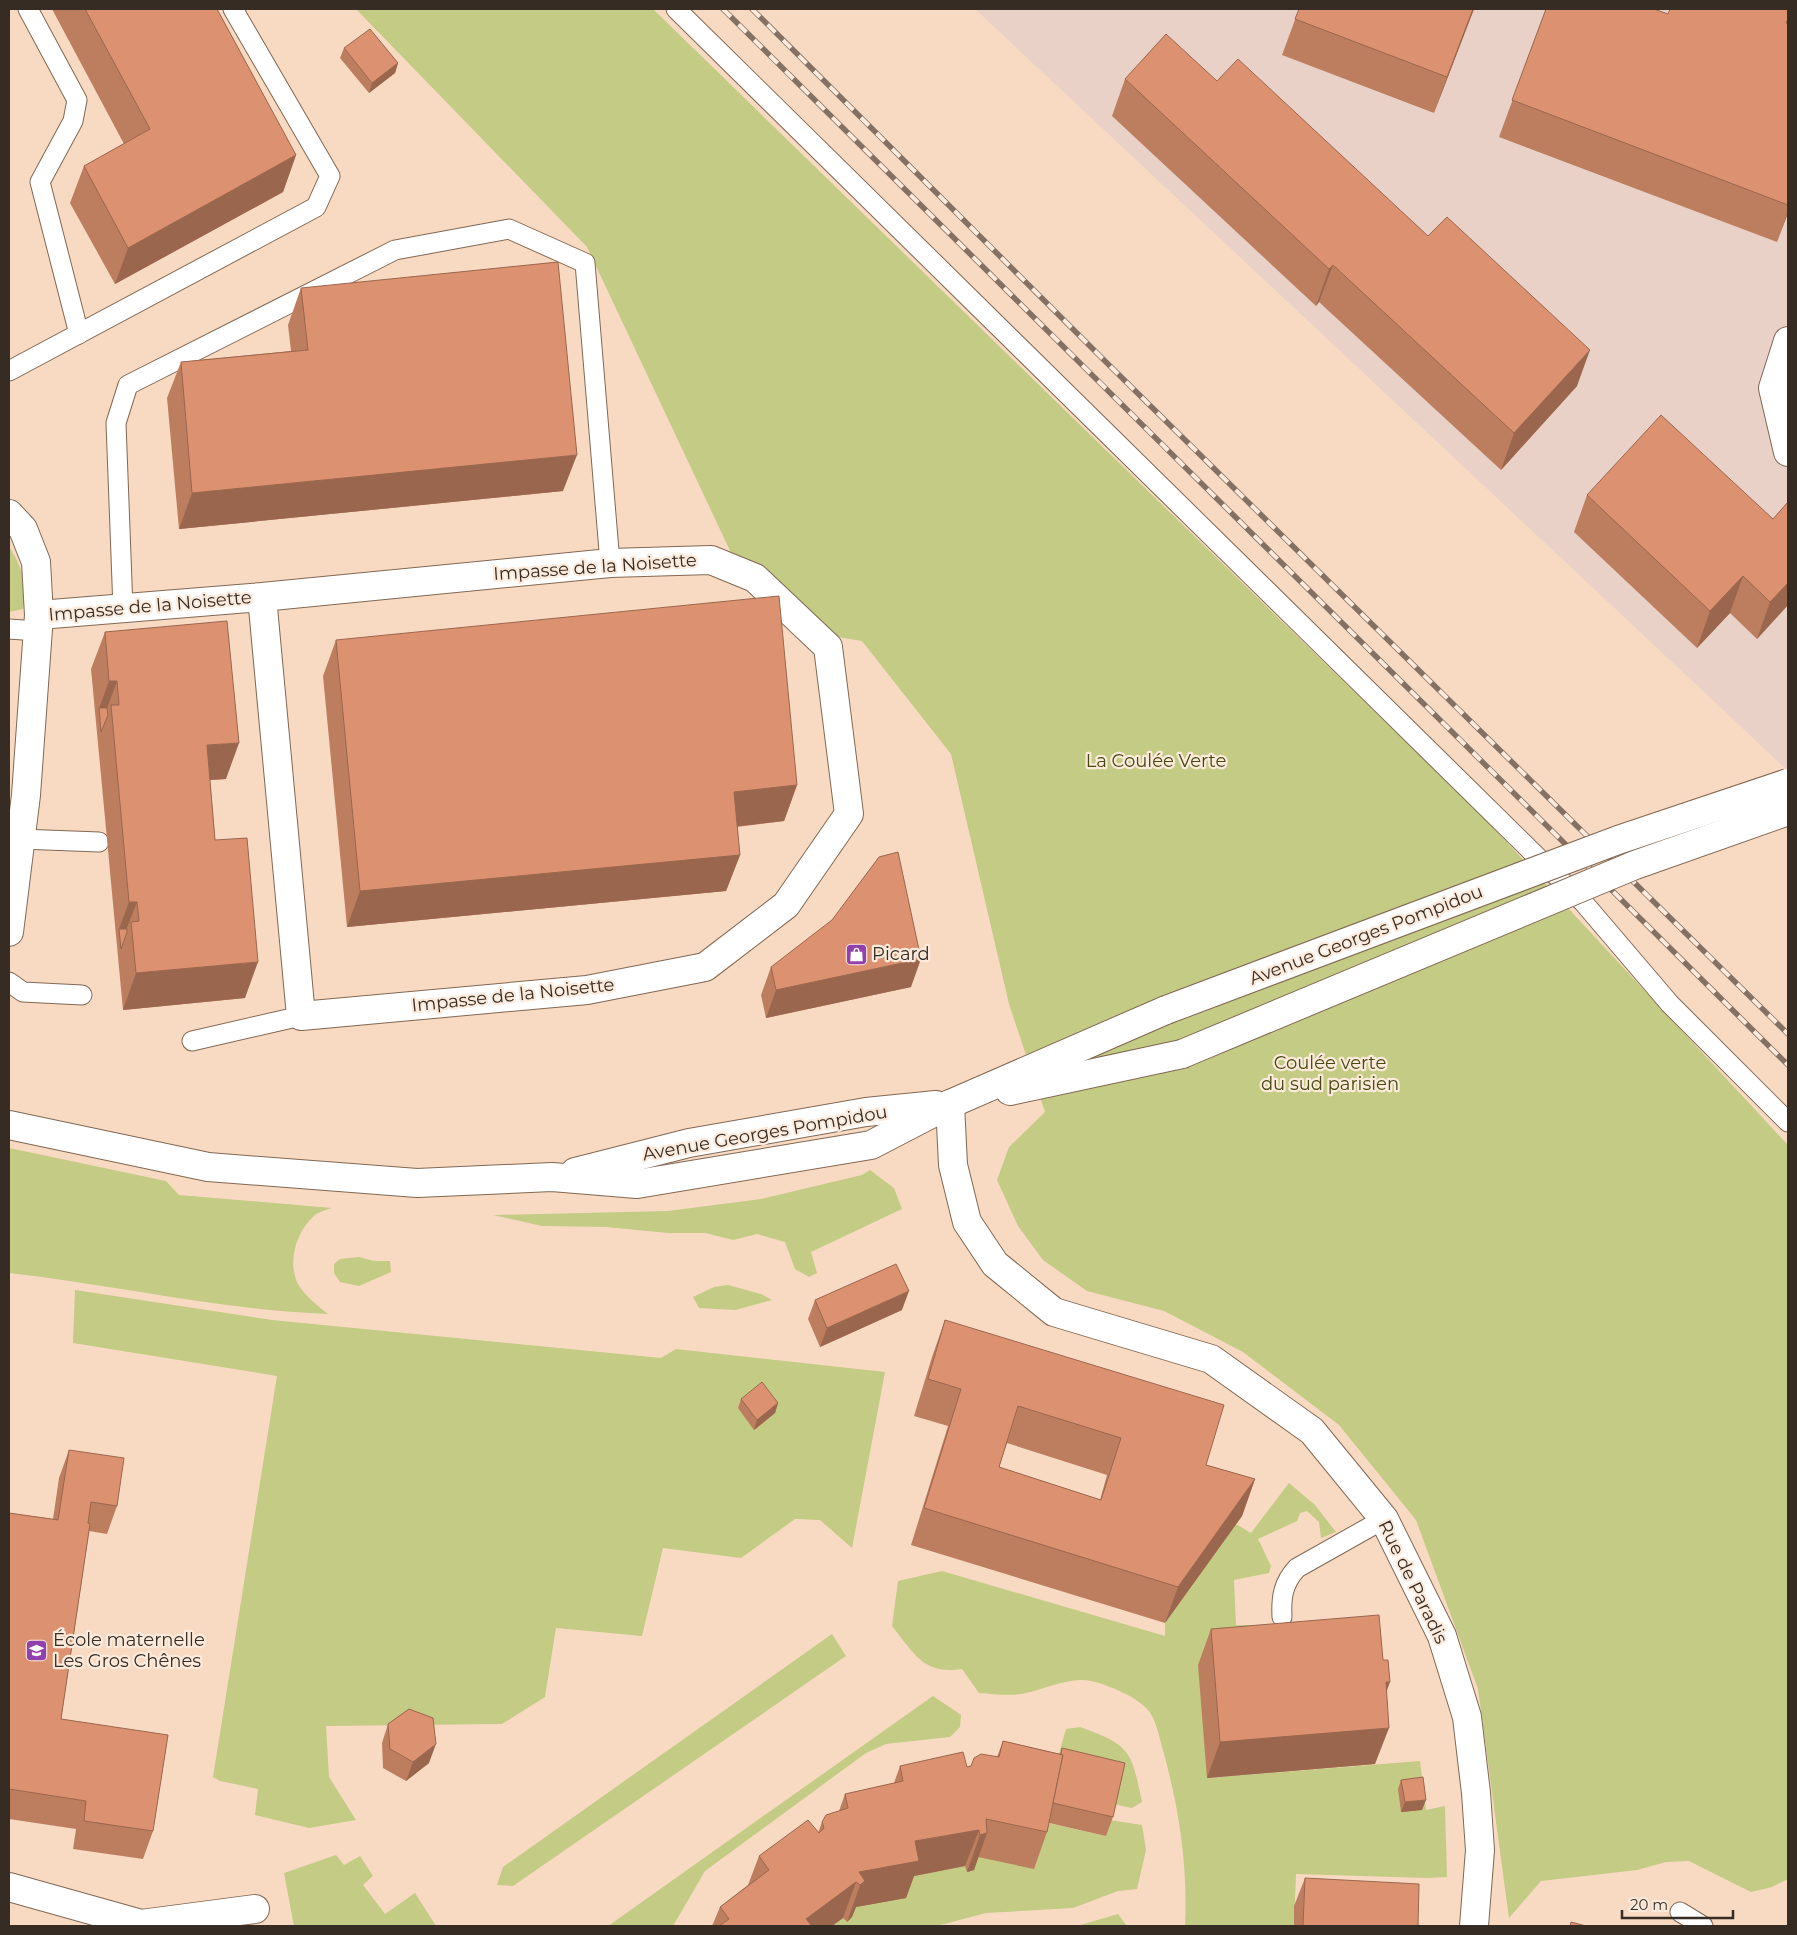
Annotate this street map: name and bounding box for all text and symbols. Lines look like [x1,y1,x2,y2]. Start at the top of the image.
street label: Impasse de la Noisette [493,549,698,585]
street label: Impasse de la Noisette [48,586,253,626]
park label: La Coulée Verte [1086,750,1227,772]
street label: Avenue Georges Pompidou [1246,880,1486,990]
shop icon: Picard [844,942,868,966]
place label: Picard [872,943,930,965]
street label: Impasse de la Noisette [411,973,616,1017]
park label: Coulée verte du sud parisien [1261,1052,1399,1095]
street label: Avenue Georges Pompidou [641,1101,889,1165]
street label: Rue de Paradis [1374,1517,1453,1648]
place label: École maternelle Les Gros Chênes [53,1629,205,1672]
school or university icon: École maternelle Les Gros Chênes [25,1638,49,1662]
scale bar [1622,1888,1733,1920]
text: 20 m [1630,1895,1668,1914]

